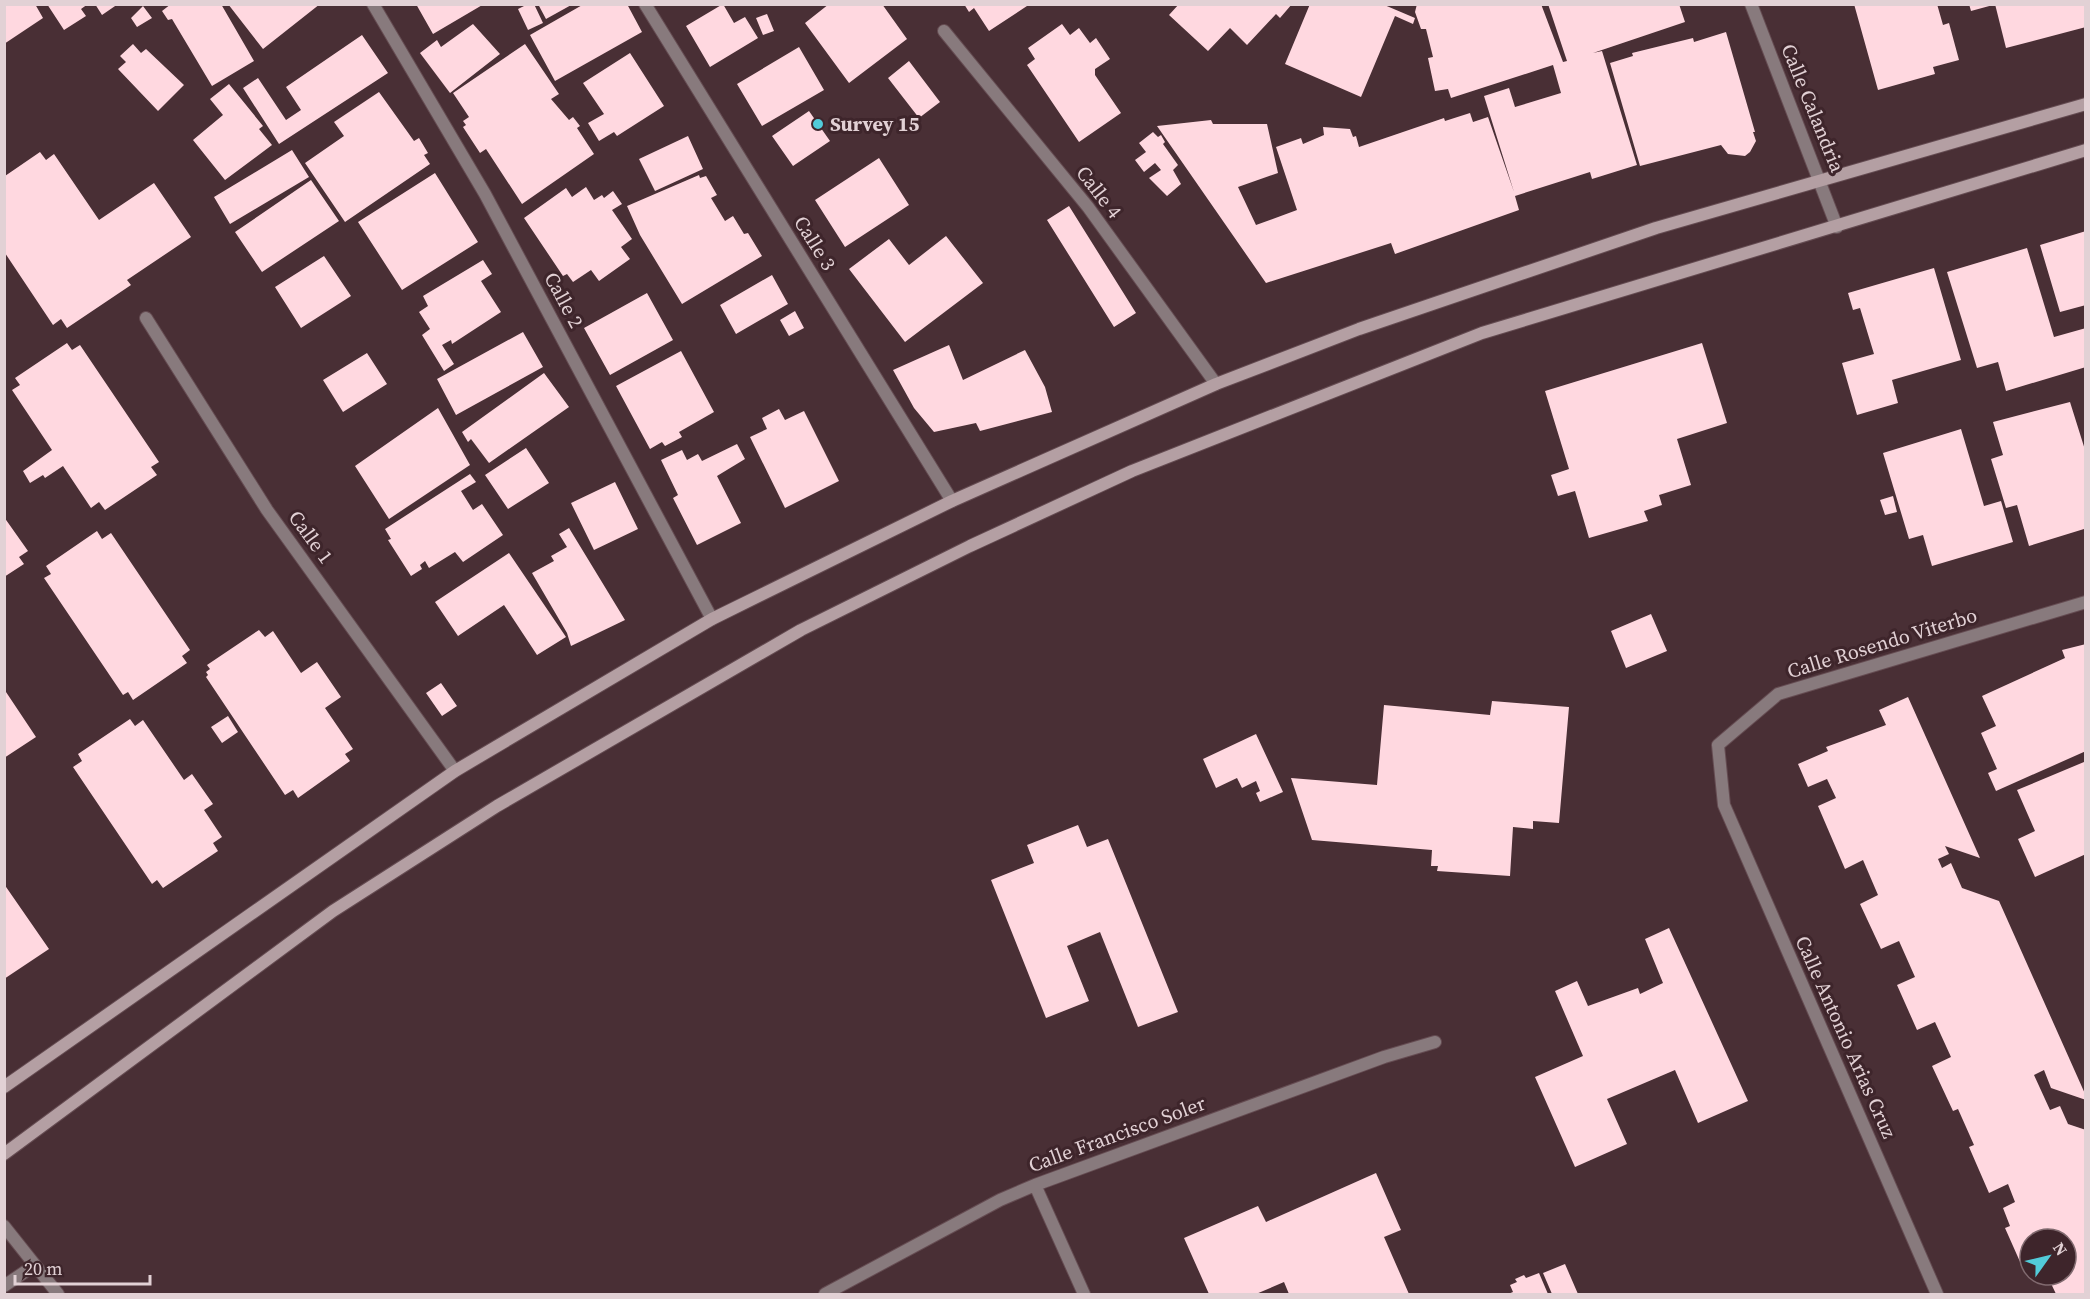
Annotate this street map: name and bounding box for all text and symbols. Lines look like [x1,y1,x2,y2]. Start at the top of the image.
street label: Calle Calandria [1774,40,1852,177]
place label: Survey 15 [830,110,919,138]
marker: Survey 15 [811,117,825,131]
street label: Calle 4 [1070,160,1128,224]
street label: Calle 3 [787,210,843,276]
street label: Calle 2 [538,267,590,333]
street label: Calle 1 [282,505,340,569]
street label: Calle Rosendo Viterbo [1784,601,1980,685]
street label: Calle Antonio Arias Cruz [1789,931,1903,1143]
street label: Calle Francisco Soler [1025,1089,1210,1179]
north arrow [2018,1227,2078,1287]
text: N [2048,1238,2073,1260]
scale bar [15,1248,150,1286]
text: 20 m [24,1256,62,1281]

